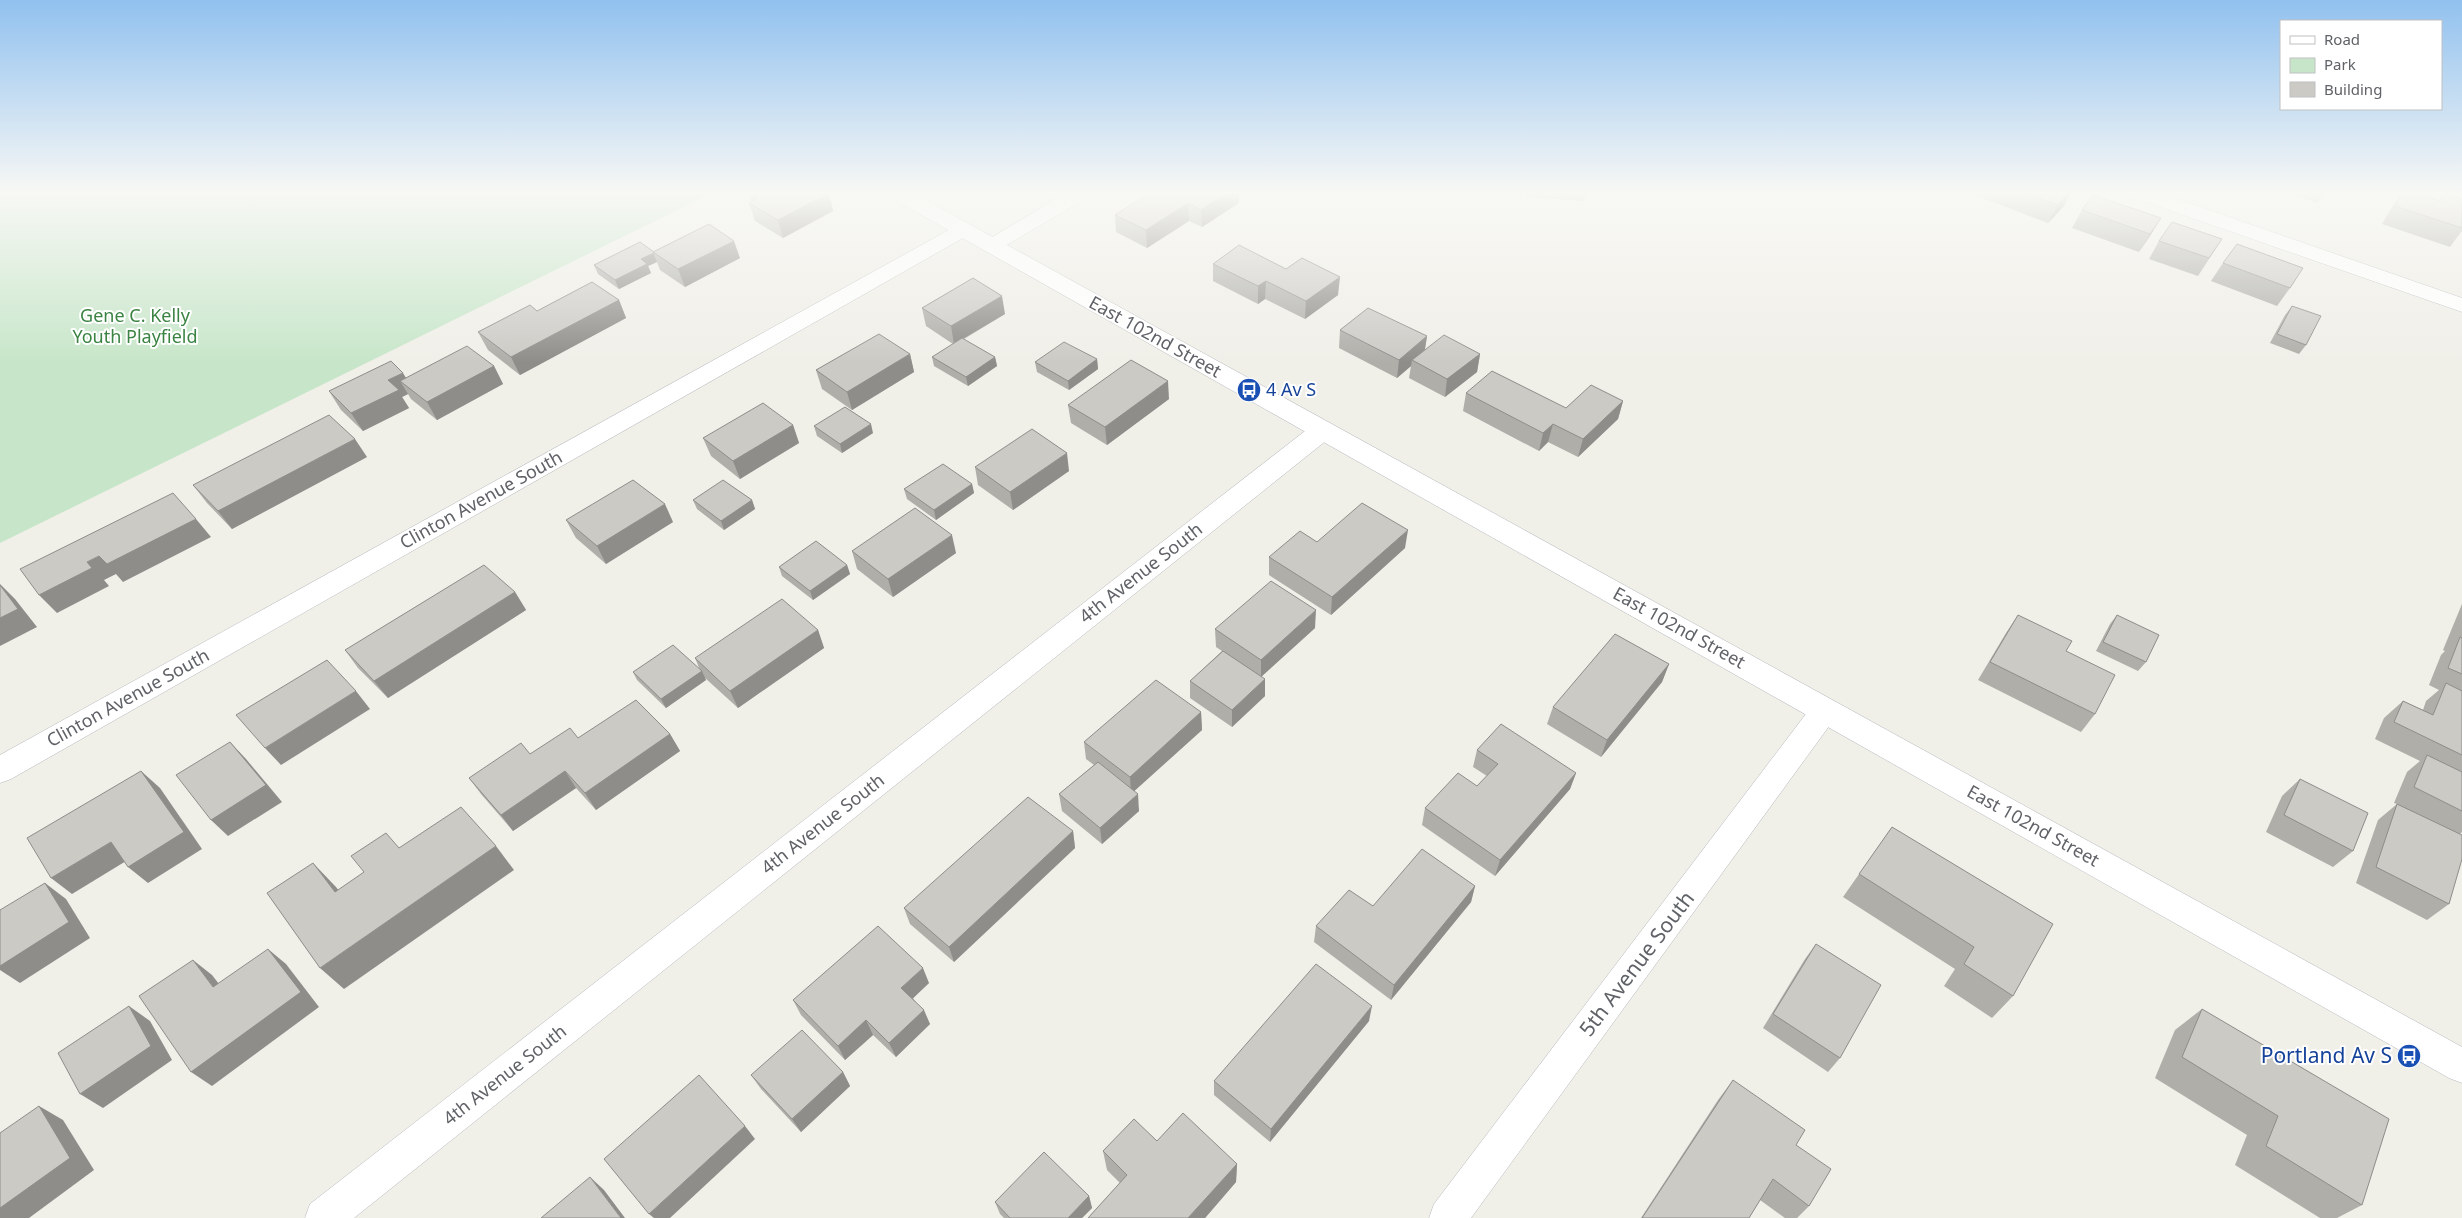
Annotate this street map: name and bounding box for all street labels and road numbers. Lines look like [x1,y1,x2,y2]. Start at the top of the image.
street label: East 102nd Street [1085,290,1226,383]
street label: Clinton Avenue South [395,444,566,554]
street label: 4th Avenue South [1074,517,1207,628]
street label: East 102nd Street [1609,581,1750,674]
street label: Clinton Avenue South [42,642,213,752]
street label: 4th Avenue South [756,768,889,879]
street label: East 102nd Street [1963,779,2104,872]
street label: 5th Avenue South [1572,885,1700,1042]
street label: 4th Avenue South [438,1019,571,1130]

